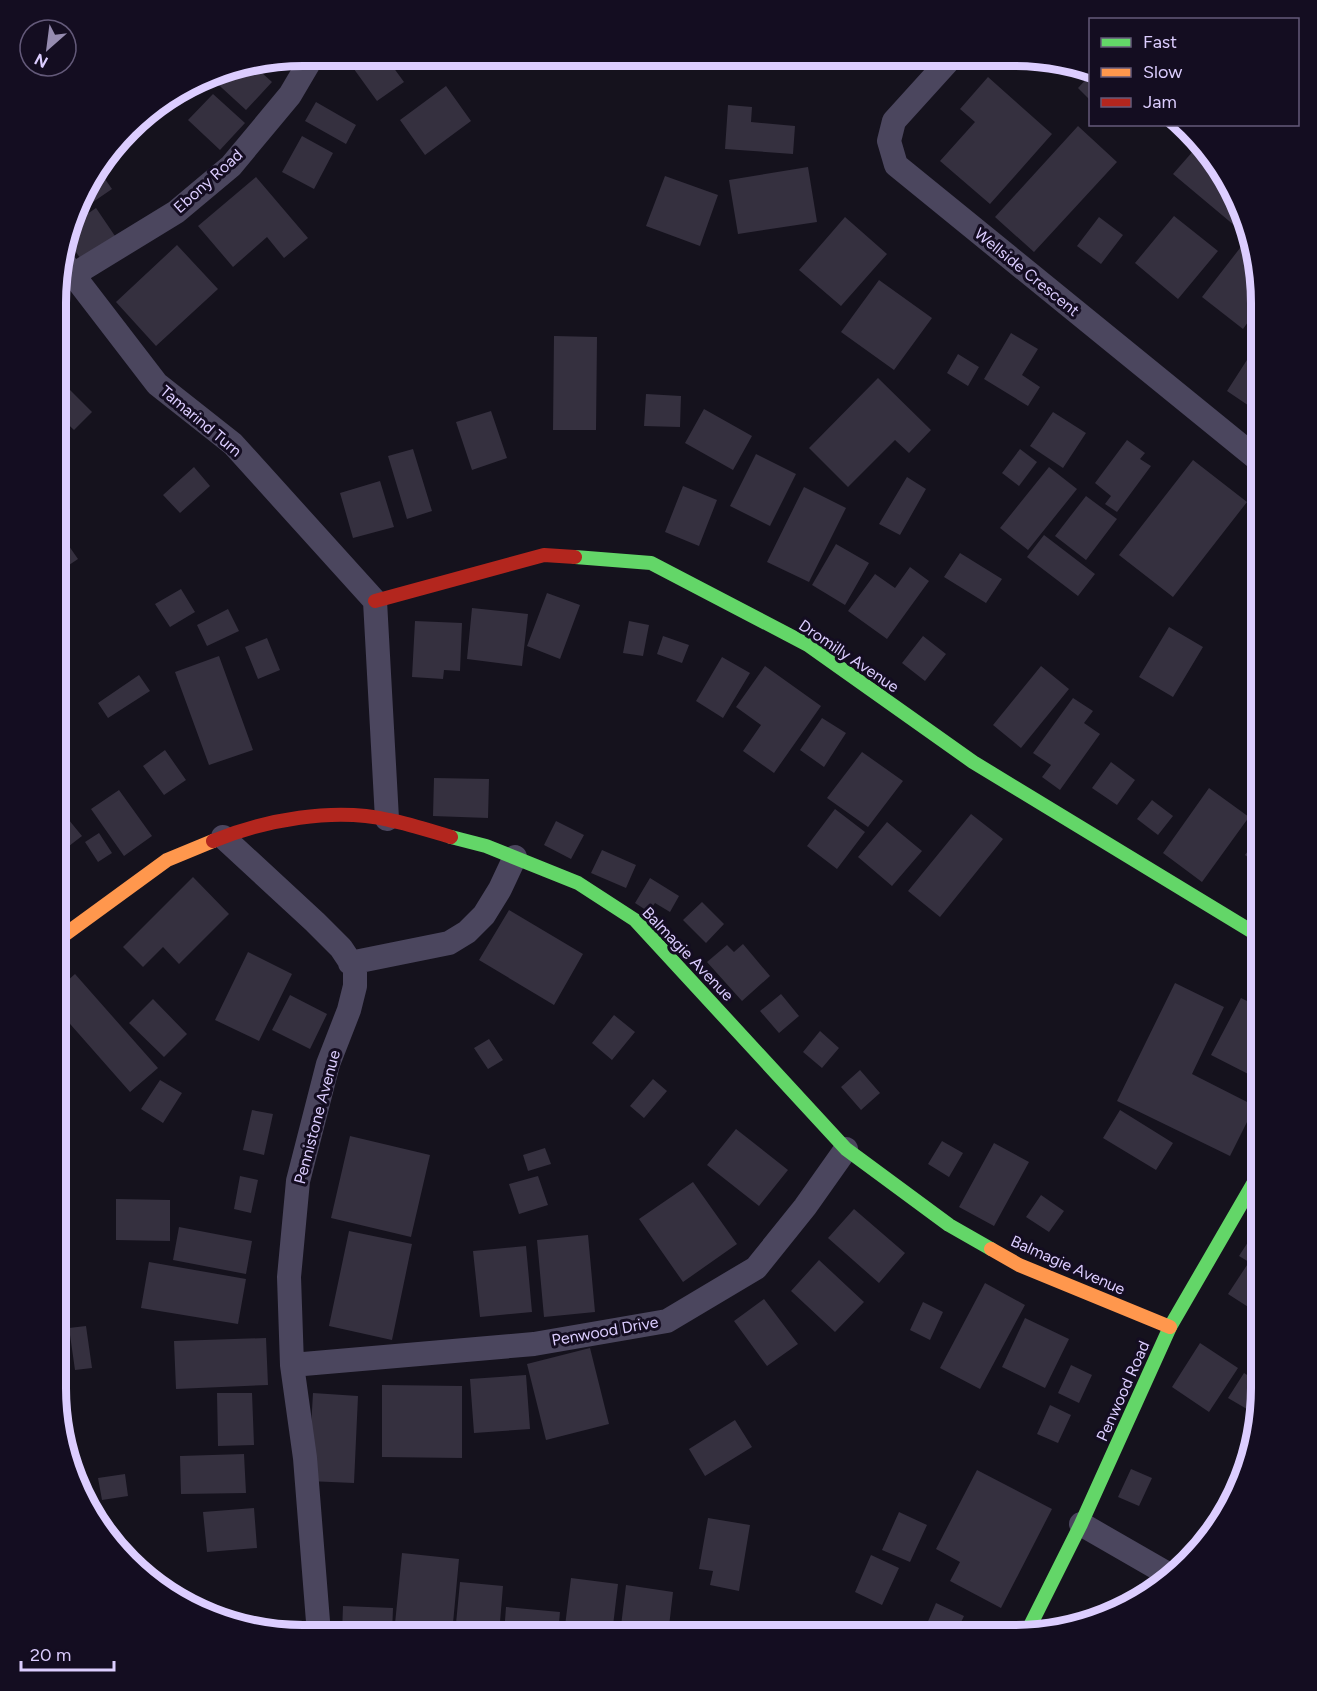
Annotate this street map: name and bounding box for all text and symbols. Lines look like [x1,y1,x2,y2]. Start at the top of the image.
north arrow [18,18,78,78]
legend [1089,18,1299,126]
text: Fast [1143,31,1177,53]
text: N [31,50,51,72]
text: Slow [1143,61,1182,83]
text: Jam [1143,91,1177,113]
street label: Ebony Road [170,145,246,217]
street label: Wellside Crescent [971,224,1083,320]
street label: Tamarind Turn [156,381,246,461]
street label: Dromilly Avenue [795,616,903,697]
street label: Balmagie Avenue [638,903,738,1005]
street label: Pennistone Avenue [290,1048,344,1186]
street label: Balmagie Avenue [1008,1231,1128,1299]
street label: Penwood Drive [550,1312,660,1350]
street label: Penwood Road [1092,1338,1154,1444]
scale bar [21,1634,114,1672]
text: 20 m [30,1644,71,1666]

